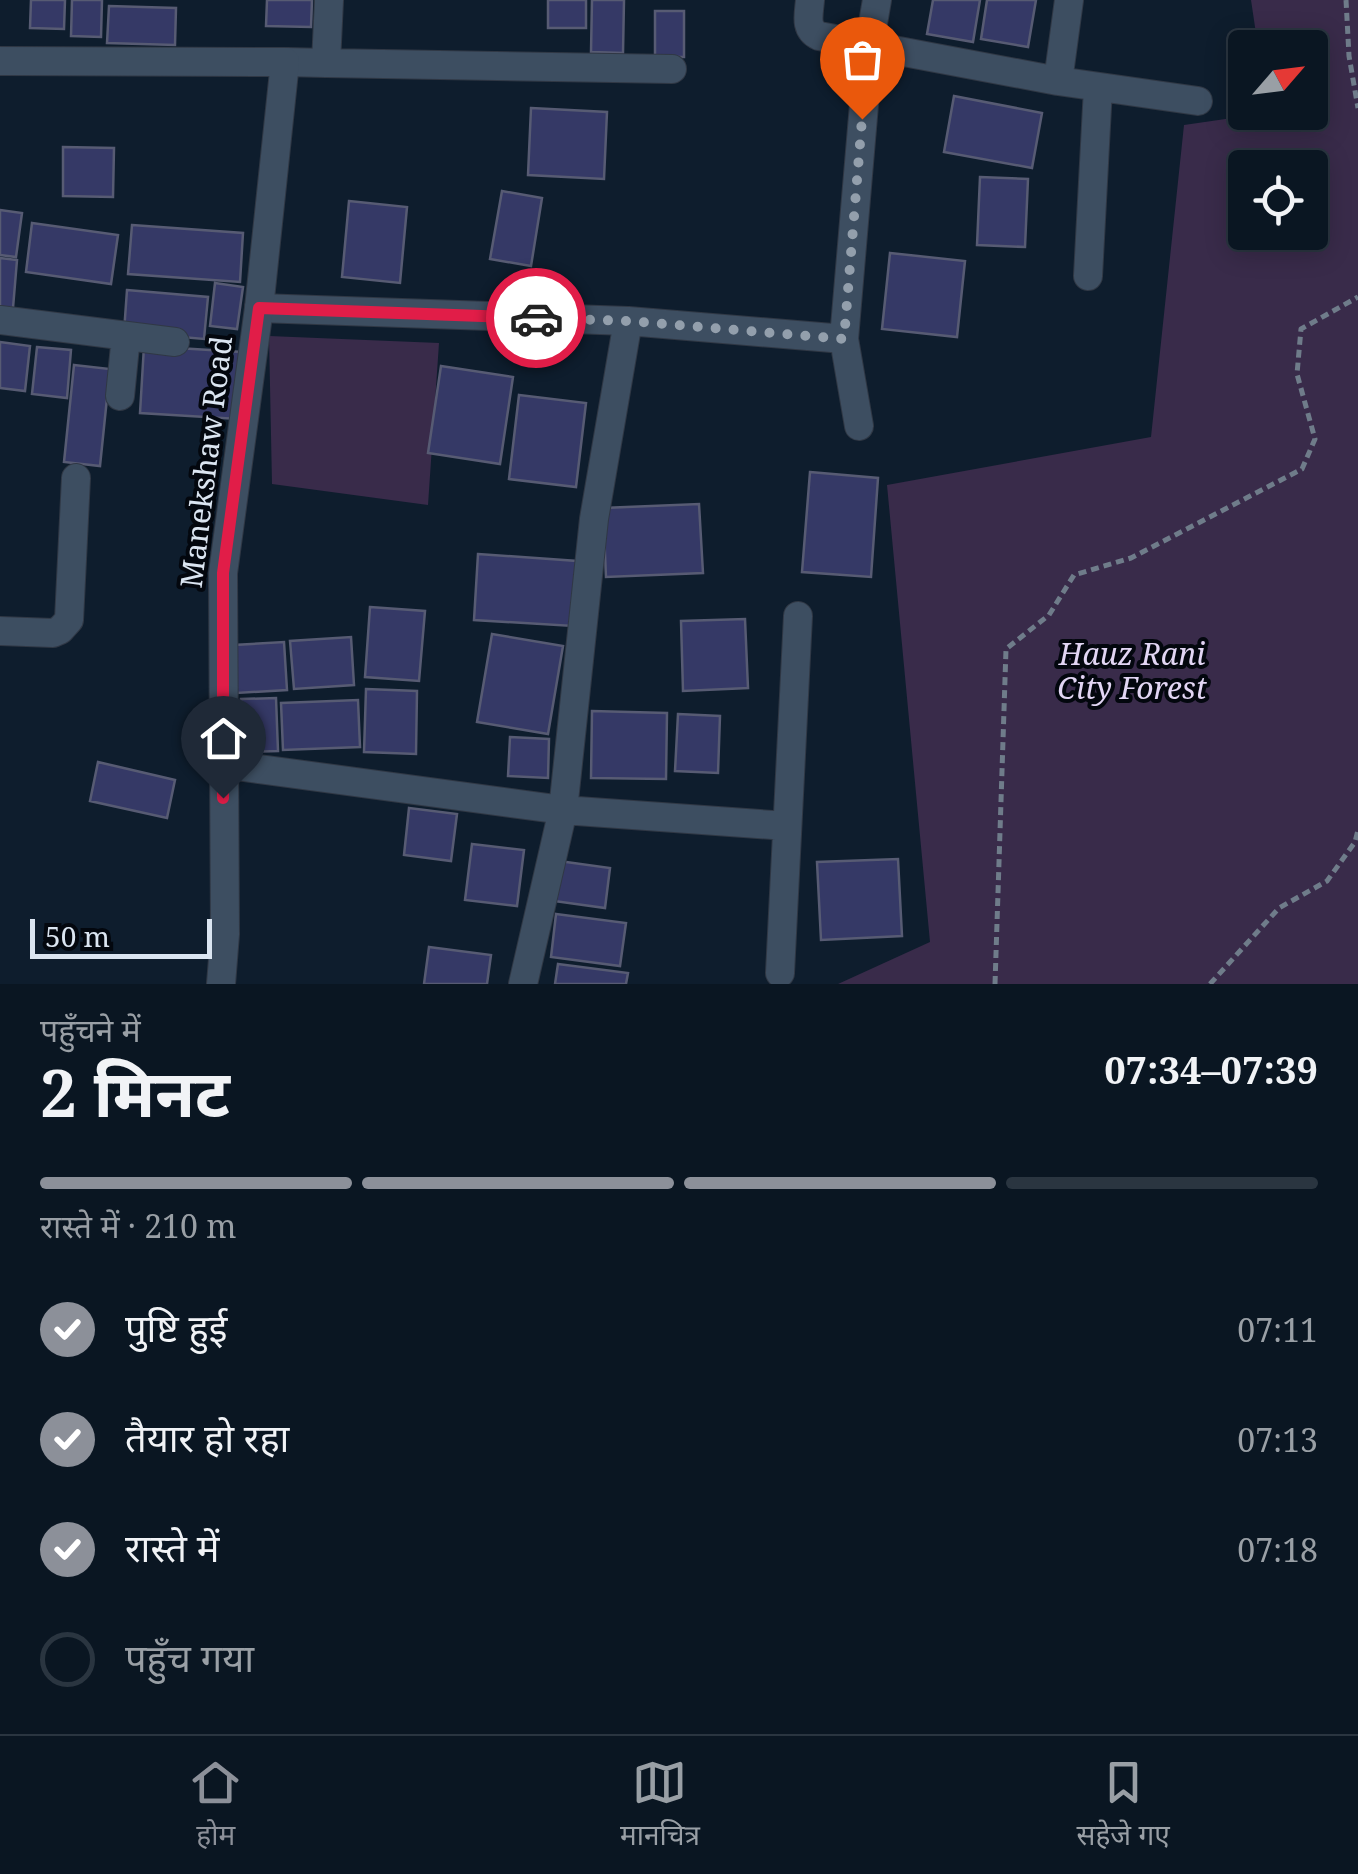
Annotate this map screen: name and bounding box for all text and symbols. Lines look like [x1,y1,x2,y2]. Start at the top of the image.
pin [820,17,905,120]
north arrow [1228,30,1328,130]
map controls [1228,30,1328,250]
icon: bag [835,32,890,87]
button: locate [1228,150,1328,250]
courier [486,268,586,368]
icon: car [509,291,564,346]
street label: Manekshaw Road [170,334,241,590]
park label: Hauz Rani City Forest [1057,633,1208,708]
pin [181,696,266,799]
icon: home [196,711,251,766]
scale bar [30,914,212,958]
text: 50 m [45,917,110,955]
text: पहुँचने में [40,1008,141,1051]
text: 07:34–07:39 [1104,1043,1318,1095]
text: 2 मिनट [40,1048,230,1136]
text: रास्ते में · 210 m [40,1204,236,1247]
text: पुष्टि हुई [125,1301,227,1353]
icon: check [40,1302,95,1357]
text: 07:11 [1237,1308,1318,1351]
text: तैयार हो रहा [125,1411,289,1463]
icon: check [40,1412,95,1467]
text: 07:13 [1237,1418,1318,1461]
text: रास्ते में [125,1521,219,1573]
icon: check [40,1522,95,1577]
text: 07:18 [1237,1528,1318,1571]
text: पहुँच गया [125,1631,254,1683]
tab: होम [188,1755,243,1856]
tab: मानचित्र [620,1755,700,1856]
tab: सहेजे गए [1077,1755,1170,1856]

